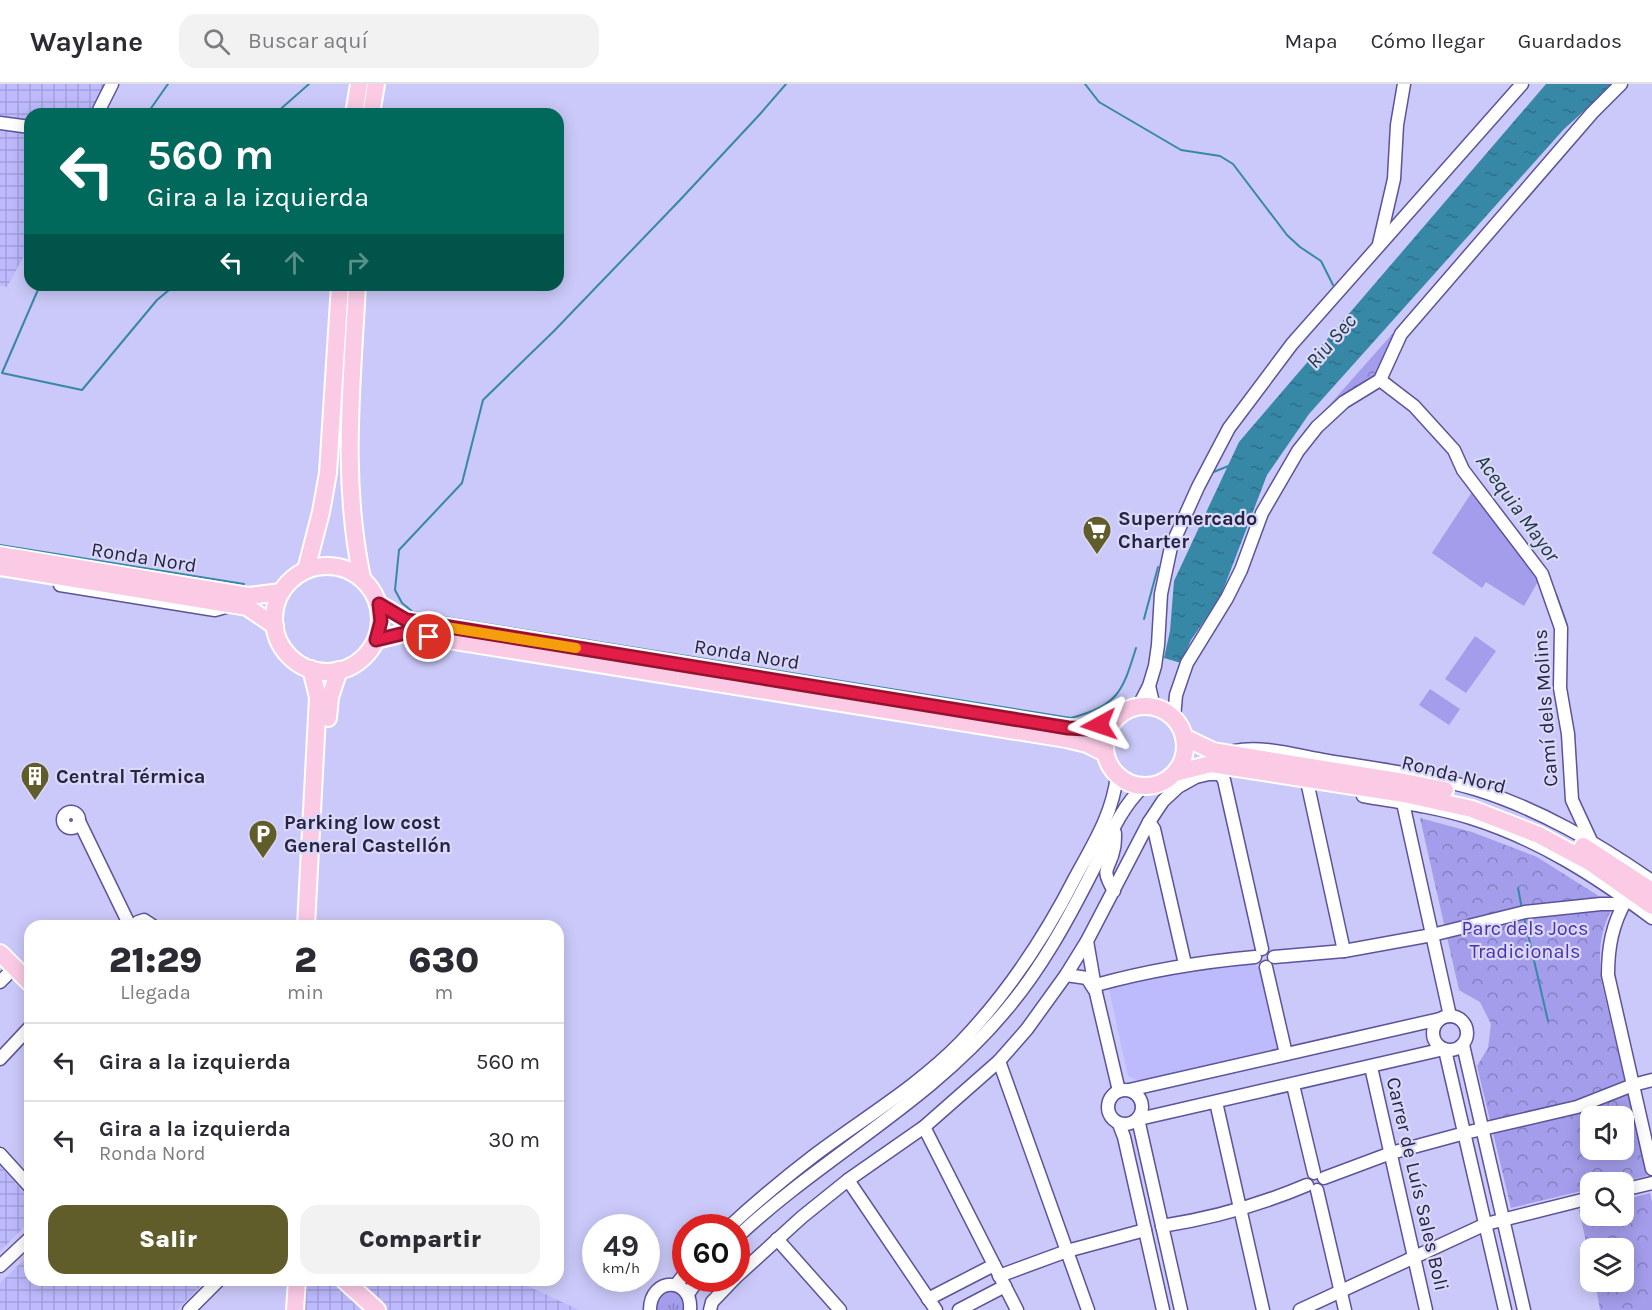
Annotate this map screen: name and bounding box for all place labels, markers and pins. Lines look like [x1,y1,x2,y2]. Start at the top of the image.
place label: Supermercado Charter [1118,507,1257,553]
supermarket icon: Supermercado Charter [1081,514,1113,556]
pin [403,611,454,662]
building icon: Central Térmica [19,760,51,802]
place label: Central Térmica [56,765,206,788]
place label: Parking low cost General Castellón [284,811,451,857]
parking icon: Parking low cost General Castellón [247,818,279,860]

